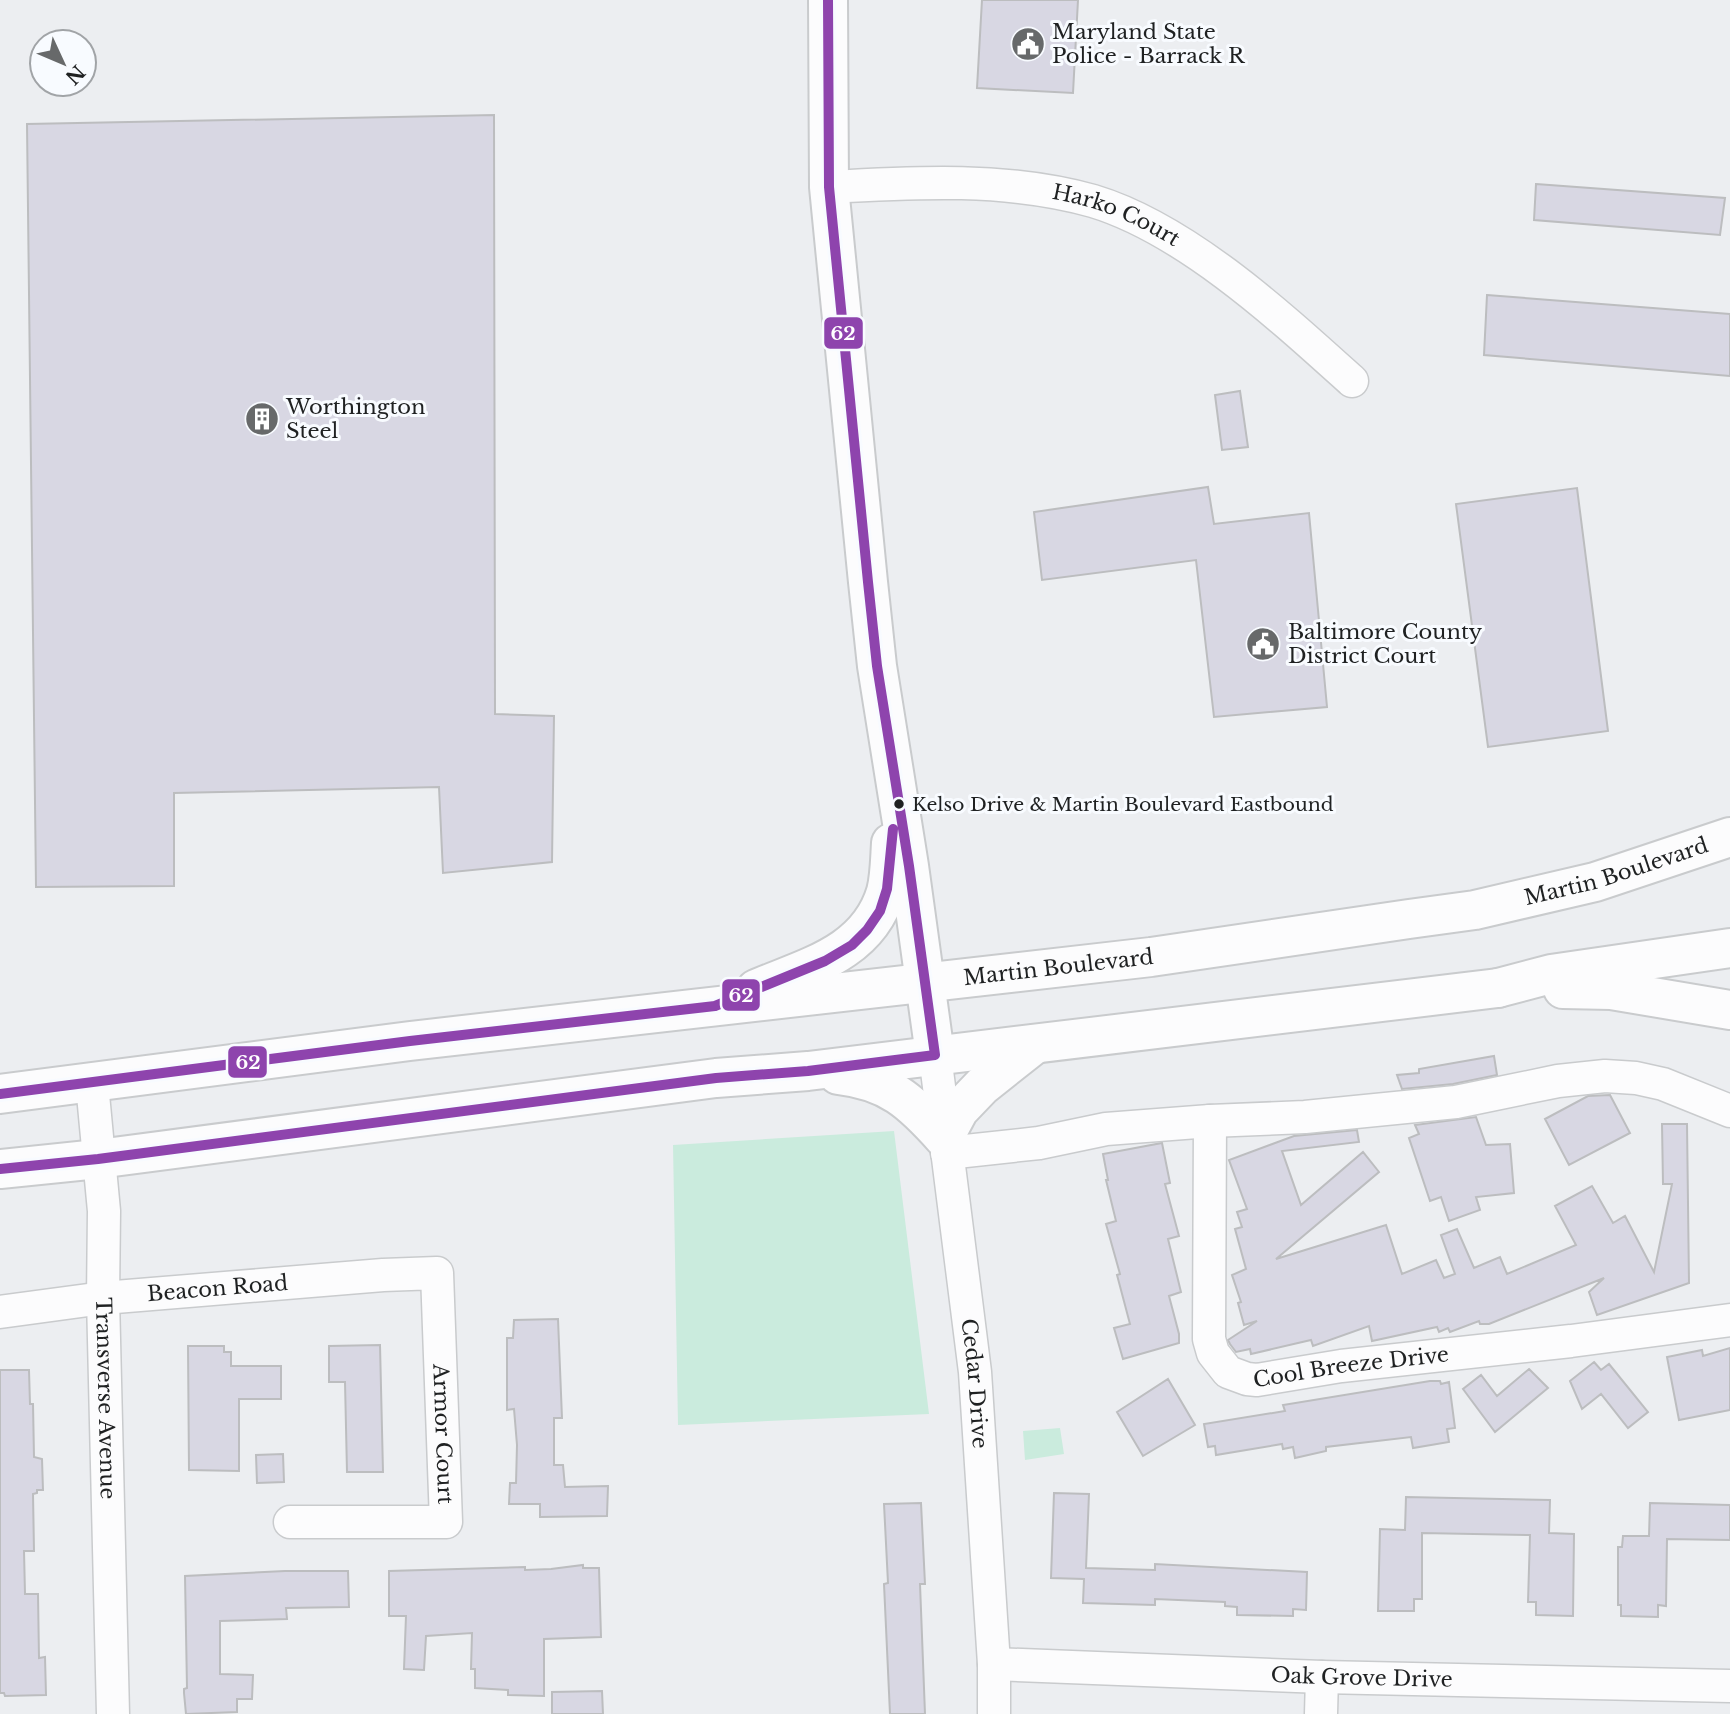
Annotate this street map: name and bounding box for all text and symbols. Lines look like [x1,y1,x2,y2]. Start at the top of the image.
place label: Maryland State Police - Barrack R [1052,19,1246,69]
public building icon: Maryland State Police - Barrack R [1009,25,1047,63]
north arrow [28,28,98,98]
text: N [60,60,89,89]
street label: Harko Court [1050,179,1185,252]
line badge: 62 [823,316,864,350]
text: 62 [830,322,856,345]
place label: Worthington Steel [285,394,426,444]
building icon: Worthington Steel [243,400,281,438]
place label: Baltimore County District Court [1288,619,1483,669]
public building icon: Baltimore County District Court [1244,625,1282,663]
place label: Kelso Drive & Martin Boulevard Eastbound [912,793,1334,816]
marker: Kelso Drive & Martin Boulevard Eastbound [892,797,906,811]
street label: Martin Boulevard [1522,832,1712,911]
street label: Martin Boulevard [962,944,1155,991]
line badge: 62 [721,978,761,1012]
text: 62 [728,984,754,1007]
line badge: 62 [227,1045,268,1079]
text: 62 [235,1051,261,1074]
street label: Beacon Road [146,1270,289,1307]
street label: Transverse Avenue [90,1297,121,1500]
street label: Cedar Drive [955,1317,993,1449]
street label: Cool Breeze Drive [1251,1341,1450,1393]
street label: Armor Court [427,1362,458,1505]
street label: Oak Grove Drive [1270,1662,1453,1693]

